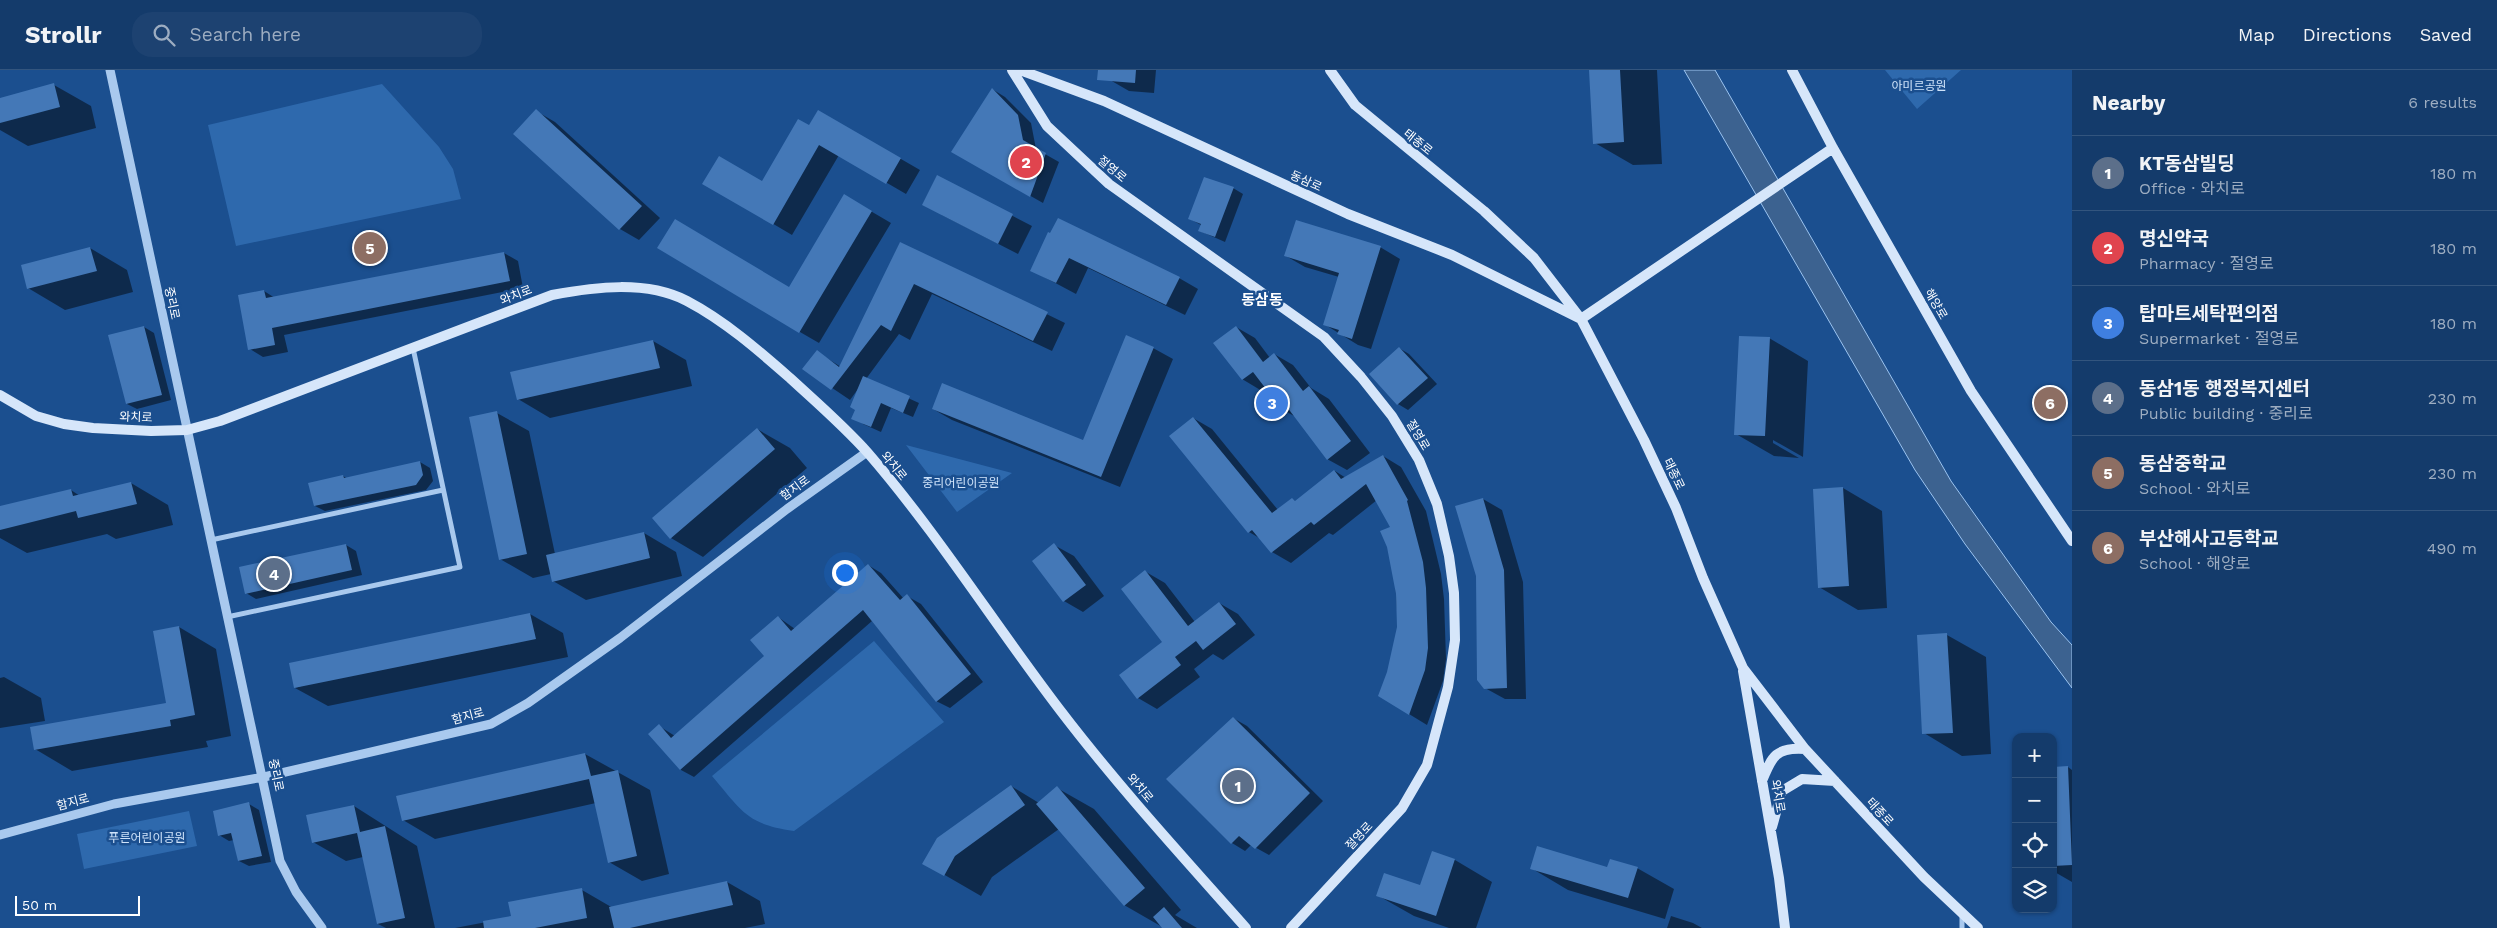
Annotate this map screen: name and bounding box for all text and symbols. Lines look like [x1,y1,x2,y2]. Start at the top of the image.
search box [132,12,482,57]
text: Strollr [25,21,102,49]
icon: search [150,21,178,49]
text: Search here [190,23,301,46]
text: Map [2238,24,2275,45]
text: Directions [2303,24,2392,45]
text: Saved [2420,24,2472,45]
park label: 아미르공원 [1891,79,1947,93]
text: Nearby [2092,90,2165,115]
text: 6 results [2408,93,2477,112]
street label: 태종로 [1401,126,1435,158]
pin: 2 [1010,143,1042,181]
text: KT동삼빌딩 [2139,152,2235,175]
street label: 절영로 [1095,153,1129,185]
text: 1 [2105,164,2111,183]
text: 180 m [2430,164,2477,183]
street label: 동삼로 [1288,168,1324,194]
text: Office · 와치로 [2139,179,2245,198]
text: 명신약국 [2139,227,2209,250]
pin: 5 [354,229,386,267]
text: 2 [2103,239,2113,258]
text: 180 m [2430,239,2477,258]
text: Pharmacy · 절영로 [2139,254,2274,273]
street label: 와치로 [498,283,534,307]
street label: 중리로 [162,285,182,321]
street label: 해양로 [1922,286,1950,322]
district label: 동삼동 [1241,291,1283,309]
text: 탑마트세탁편의점 [2139,302,2279,325]
text: 3 [2103,314,2113,333]
text: 180 m [2430,314,2477,333]
text: Supermarket · 절영로 [2139,329,2299,348]
text: 동삼1동 행정복지센터 [2139,377,2310,400]
pin: 3 [1256,384,1288,422]
pin: 6 [2034,384,2066,422]
text: 4 [2103,389,2113,408]
text: 230 m [2428,389,2477,408]
text: Public building · 중리로 [2139,404,2313,423]
street label: 와치로 [119,409,153,425]
street label: 절영로 [1403,417,1433,453]
street label: 와치로 [878,449,910,483]
text: 동삼중학교 [2139,452,2226,475]
street label: 태종로 [1660,456,1688,492]
text: 5 [2103,464,2113,483]
text: 230 m [2428,464,2477,483]
street label: 함지로 [777,473,813,503]
park label: 중리어린이공원 [922,476,1000,490]
text: School · 와치로 [2139,479,2250,498]
text: 부산해사고등학교 [2139,527,2279,550]
text: 6 [2103,539,2113,558]
text: 490 m [2427,539,2477,558]
text: School · 해양로 [2139,554,2250,573]
pin: 4 [258,555,290,593]
your location [832,560,858,586]
street label: 함지로 [450,705,486,727]
map controls [2012,733,2057,913]
button: + [2012,733,2057,778]
street label: 중리로 [266,757,286,793]
pin: 1 [1222,767,1254,805]
street label: 와치로 [1124,771,1156,805]
street label: 와치로 [1768,778,1788,814]
button: − [2012,778,2057,823]
street label: 함지로 [55,791,91,813]
street label: 태종로 [1864,795,1896,829]
street label: 절영로 [1343,819,1375,853]
button: locate [2012,823,2057,868]
park label: 푸른어린이공원 [108,831,186,845]
button: layers [2012,868,2057,913]
scale bar [15,893,140,916]
text: 50 m [22,897,57,913]

